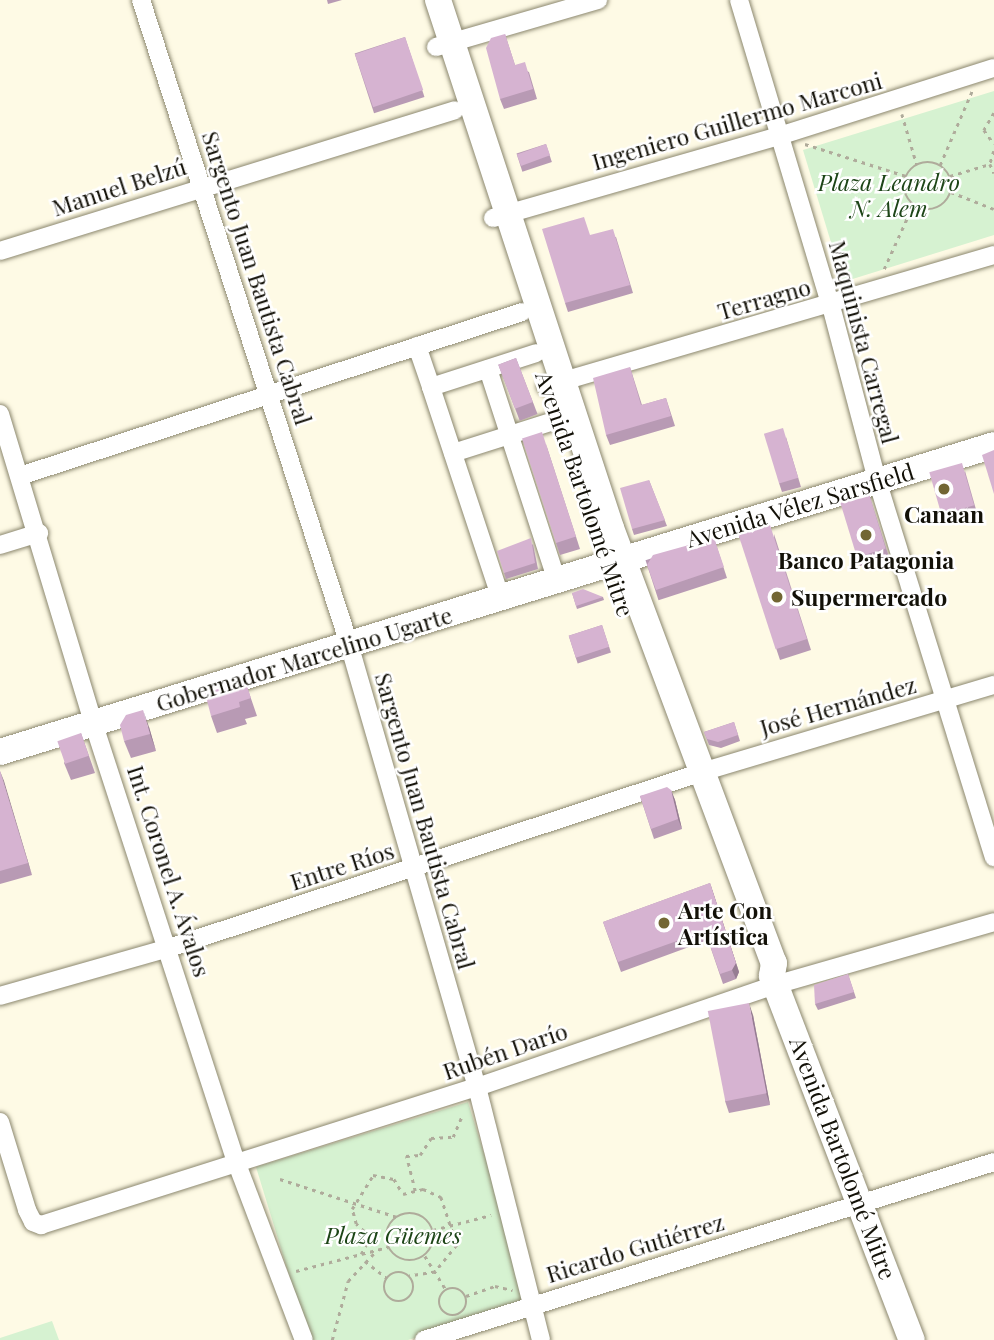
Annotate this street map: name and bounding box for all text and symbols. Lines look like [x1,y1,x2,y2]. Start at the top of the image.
street label: Ingeniero Guillermo Marconi [589,66,885,176]
street label: Sargento Juan Bautista Cabral [196,128,318,428]
street label: Manuel Belzú [49,152,189,222]
park label: Plaza Leandro N. Alem [818,168,960,222]
street label: Maquinista Carregal [824,237,904,447]
street label: Terragno [714,273,814,325]
street label: Avenida Bartolomé Mitre [530,368,640,620]
street label: Avenida Vélez Sarsfield [682,457,918,553]
marker: Canaan [936,481,952,497]
place label: Canaan [904,500,984,528]
marker: Banco Patagonia [858,527,874,543]
place label: Banco Patagonia [778,546,954,574]
place label: Supermercado [791,583,947,611]
marker: Supermercado [769,589,785,605]
street label: Gobernador Marcelino Ugarte [152,601,456,717]
street label: Sargento Juan Bautista Cabral [369,669,481,973]
street label: José Hernández [757,671,919,741]
street label: Int. Coronel A. Ávalos [122,761,216,981]
street label: Entre Ríos [287,836,397,896]
place label: Arte Con Artística [678,896,772,950]
marker: Arte Con Artística [656,915,672,931]
street label: Rubén Darío [439,1017,571,1085]
street label: Avenida Bartolomé Mitre [784,1033,902,1283]
street label: Ricardo Gutiérrez [543,1208,727,1288]
park label: Plaza Güemes [325,1221,461,1249]

